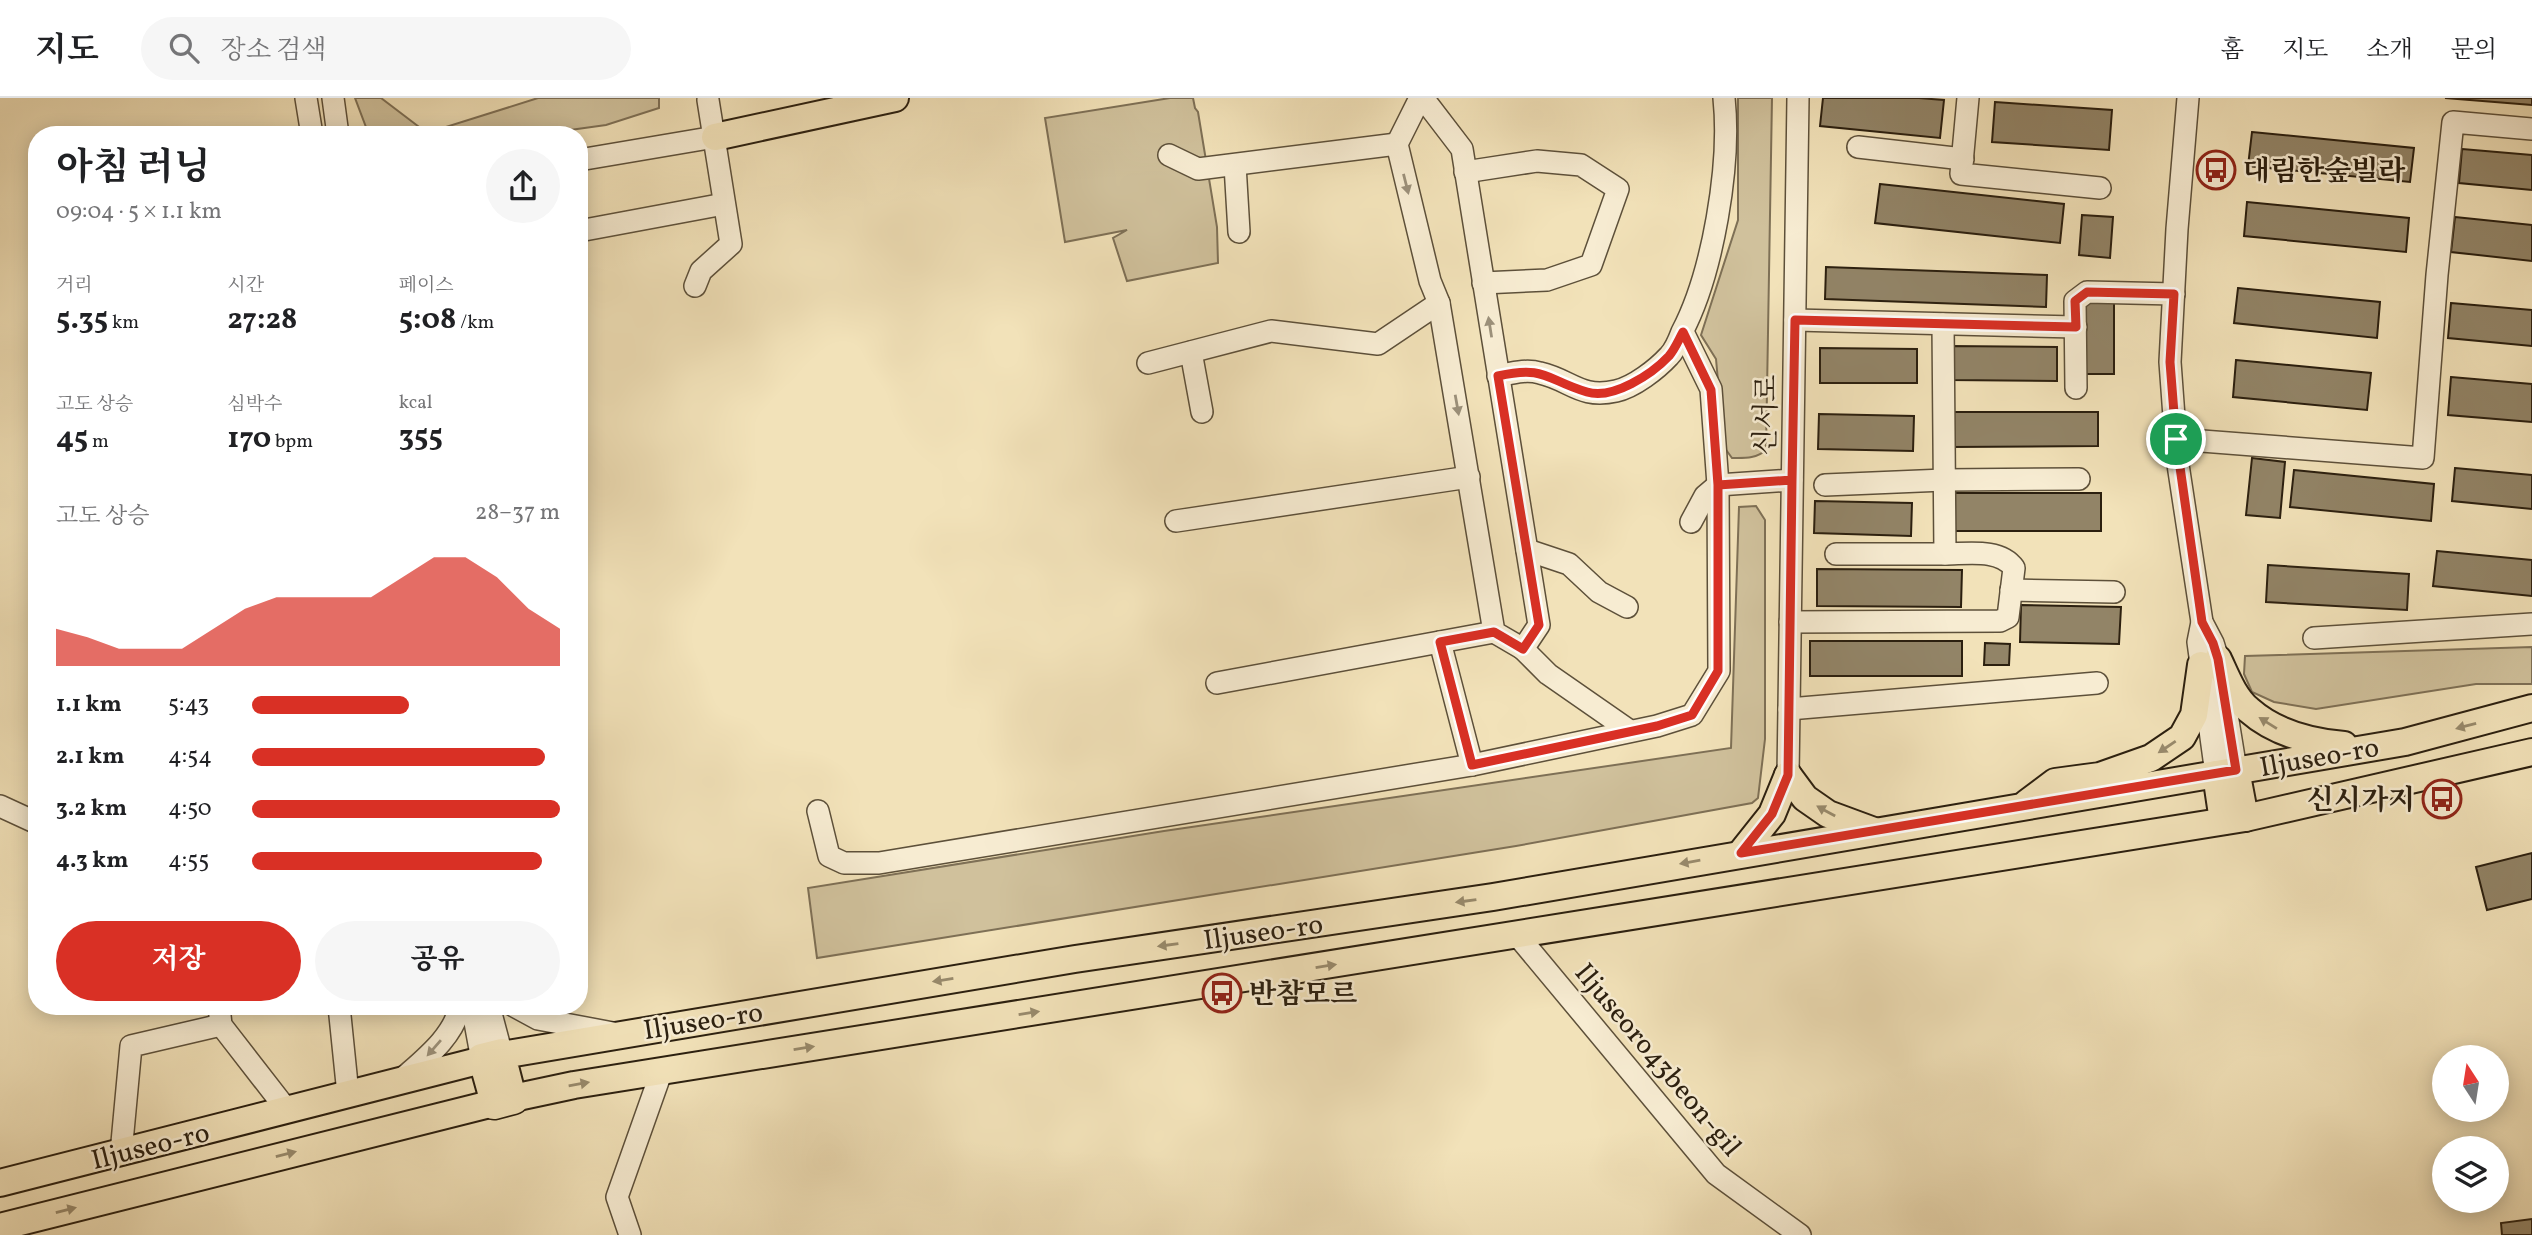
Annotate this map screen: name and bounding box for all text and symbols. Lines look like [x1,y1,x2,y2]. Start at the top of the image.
search box [141,17,631,80]
text: 지도 [35,29,99,75]
icon: search [165,29,203,67]
text: 장소 검색 [221,33,326,69]
text: 홈 [2221,34,2244,68]
text: 지도 [2282,34,2328,68]
text: 소개 [2366,34,2413,68]
text: 문의 [2451,34,2497,68]
text: 아침 러닝 [56,143,210,196]
button: share [486,149,560,223]
bus stop icon: 대림한숲빌라 [2195,149,2237,191]
place label: 대림한숲빌라 [2243,153,2406,192]
one-way arrow [1401,173,1412,195]
text: 09:04 · 5 × 1.1 km [56,196,222,228]
text: 거리 [56,273,93,299]
text: 시간 [227,273,264,299]
text: 페이스 [399,273,454,299]
text: 5.35 [56,299,108,341]
text: 27:28 [227,299,297,341]
text: 5:08 [399,299,456,341]
text: km [108,310,139,336]
text: /km [456,310,494,336]
one-way arrow [1484,315,1495,337]
street label: 신서로 [1747,374,1788,456]
text: kcal [399,390,432,416]
text: 고도 상승 [56,392,133,418]
text: 심박수 [227,392,282,418]
one-way arrow [1452,394,1463,416]
pin [2146,409,2206,469]
text: 355 [399,416,443,458]
text: 45 [56,418,88,460]
text: 170 [227,418,271,460]
icon: arrive [2157,420,2195,458]
text: m [88,429,109,455]
text: bpm [271,429,313,455]
text: 28–37 m [475,497,560,529]
text: 고도 상승 [56,501,149,533]
text: 1.1 km [56,689,122,721]
text: 5:43 [168,689,209,721]
one-way arrow [2258,716,2278,729]
one-way arrow [2455,721,2477,732]
street label: Iljuseo-ro [2257,729,2382,788]
one-way arrow [2158,740,2177,753]
text: 2.1 km [56,741,125,773]
text: 4:54 [168,741,212,773]
bus stop icon: 신시가지 [2421,778,2463,820]
place label: 신시가지 [2307,782,2415,821]
text: 3.2 km [56,793,127,825]
text: 4:50 [168,793,212,825]
one-way arrow [1817,805,1836,817]
text: 4.3 km [56,845,129,877]
text: 4:55 [168,845,209,877]
one-way arrow [1679,857,1701,868]
one-way arrow [1455,896,1477,907]
street label: Iljuseo-ro [1201,906,1326,961]
button: 저장 [56,921,301,1001]
button: 공유 [315,921,560,1001]
one-way arrow [1157,940,1179,951]
street label: Iljuseoro43beon-gil [1564,955,1750,1166]
one-way arrow [1315,960,1337,971]
bus stop icon: 반참모르 [1201,972,1243,1014]
one-way arrow [932,975,954,986]
place label: 반참모르 [1249,976,1357,1015]
street label: Iljuseo-ro [641,994,766,1051]
one-way arrow [1018,1007,1040,1018]
one-way arrow [426,1039,442,1057]
one-way arrow [793,1042,815,1053]
north arrow [2432,1045,2510,1122]
map controls [2432,1045,2509,1213]
one-way arrow [568,1078,590,1089]
street label: Iljuseo-ro [87,1114,214,1181]
button: layers [2432,1136,2509,1213]
one-way arrow [276,1148,298,1159]
one-way arrow [55,1204,77,1215]

